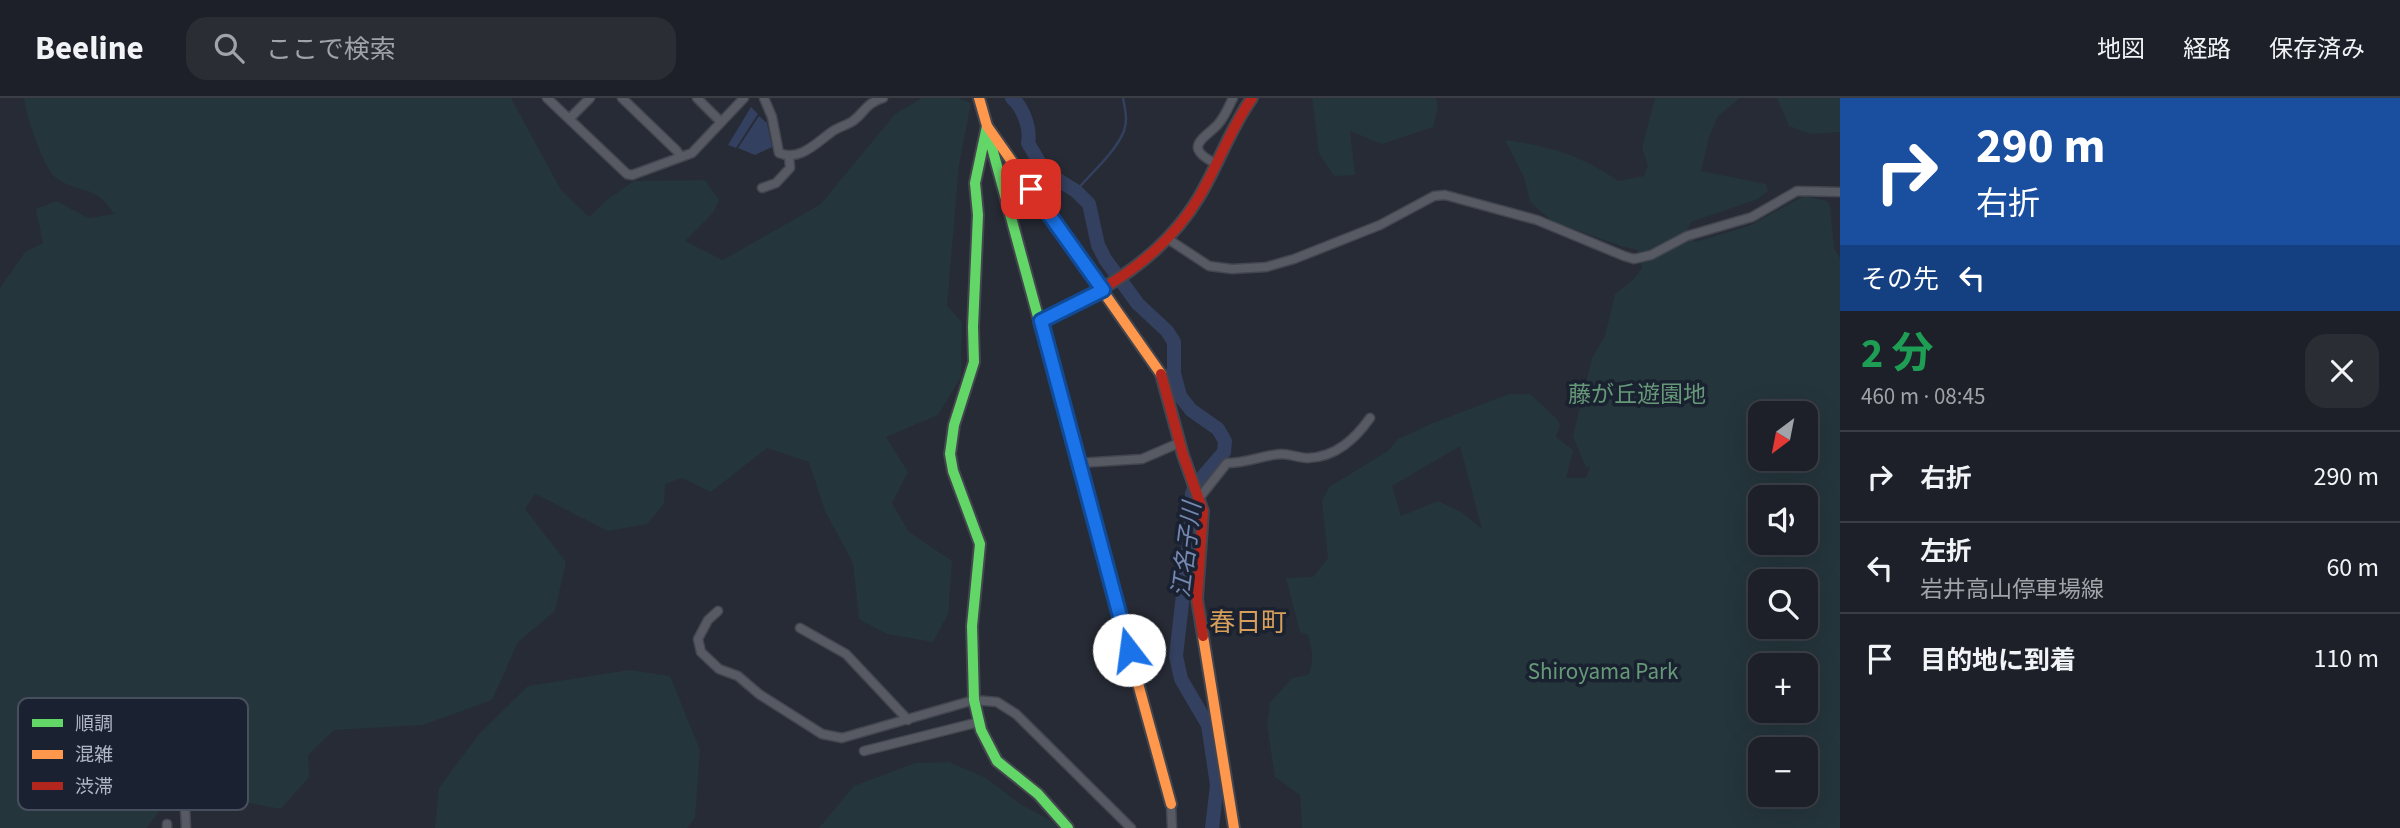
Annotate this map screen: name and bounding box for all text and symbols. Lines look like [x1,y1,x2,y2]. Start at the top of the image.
search box [186,17,676,80]
text: Beeline [35,25,144,72]
icon: search [210,29,248,67]
text: ここで検索 [266,31,396,68]
text: 地図 [2097,32,2145,67]
text: 経路 [2183,32,2231,67]
text: 保存済み [2269,32,2365,67]
text: 290 m [1976,112,2105,182]
icon: right [1861,126,1952,217]
pin [1001,159,1061,219]
icon: arrive [1012,170,1050,208]
text: 右折 [1976,181,2040,227]
icon: left [1953,259,1991,297]
text: その先 [1861,261,1939,298]
text: 2 分 [1861,324,1934,384]
button: close [2305,334,2379,408]
park label: 藤が丘遊園地 [1568,378,1706,411]
text: 460 m · 08:45 [1861,380,1985,413]
north arrow [1748,401,1818,471]
map controls [1748,401,1818,807]
icon: right [1861,458,1899,496]
text: 290 m [2313,458,2379,495]
text: 右折 [1920,460,1972,497]
button: sound [1748,485,1818,555]
water label: 江名子川 [1164,497,1211,600]
text: 左折 [1920,533,1972,570]
icon: left [1861,549,1899,587]
text: 60 m [2326,549,2379,586]
button: search [1748,569,1818,639]
text: 岩井高山停車場線 [1920,573,2104,606]
district label: 春日町 [1209,604,1287,641]
position arrow [1092,613,1166,687]
icon: arrive [1861,640,1899,678]
text: 110 m [2313,640,2379,677]
text: 目的地に到着 [1920,642,2076,679]
button: + [1748,653,1818,723]
park label: Shiroyama Park [1528,655,1679,688]
legend [18,698,248,810]
text: 順調 [75,711,113,738]
button: − [1748,737,1818,807]
text: 混雑 [75,742,113,769]
text: 渋滞 [75,774,113,801]

